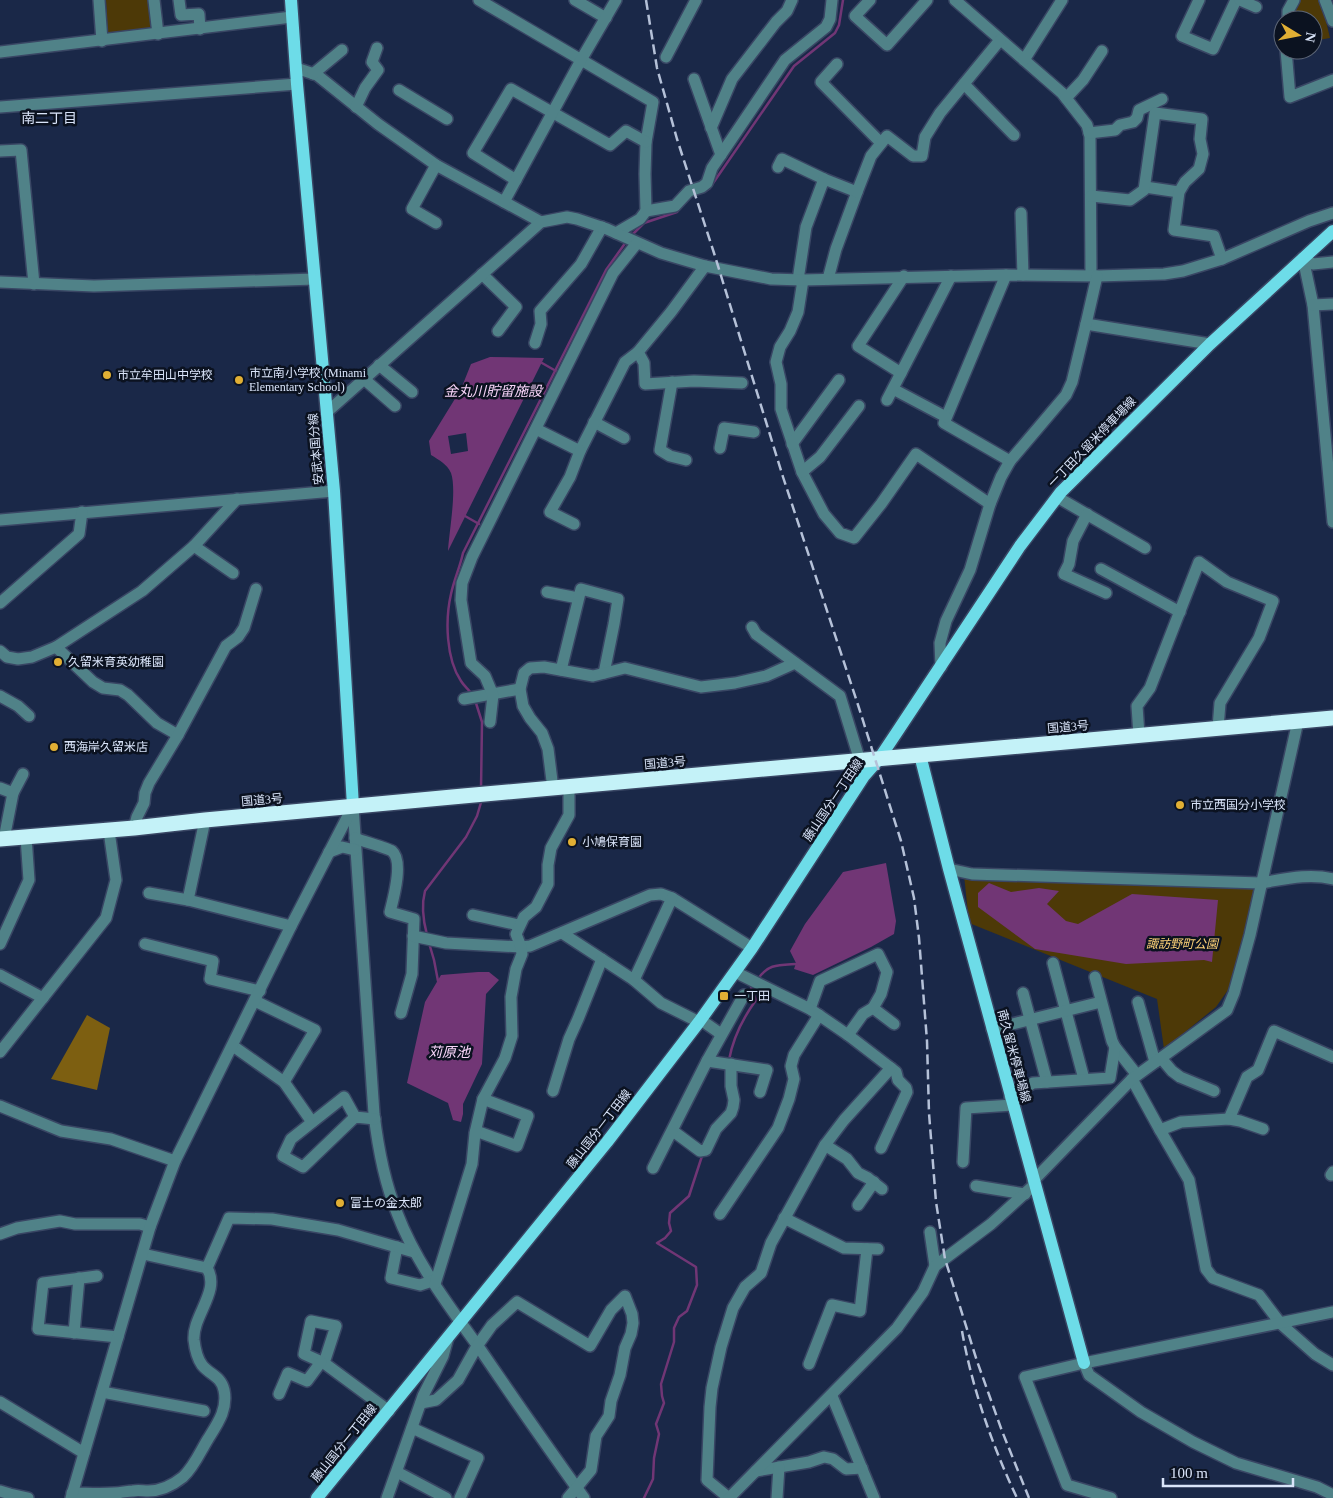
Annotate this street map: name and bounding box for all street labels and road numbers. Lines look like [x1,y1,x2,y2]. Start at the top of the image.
street label: 一丁田久留米停車場線 [1045,394,1139,490]
street label: 安武本国分線 [306,413,326,485]
street label: 国道3号 [1046,718,1090,736]
street label: 国道3号 [643,754,687,772]
street label: 藤山国分一丁田線 [800,756,866,844]
street label: 国道3号 [240,791,284,809]
street label: 南久留米停車場線 [995,1008,1033,1104]
street label: 藤山国分一丁田線 [564,1087,634,1171]
street label: 藤山国分一丁田線 [308,1401,380,1485]

